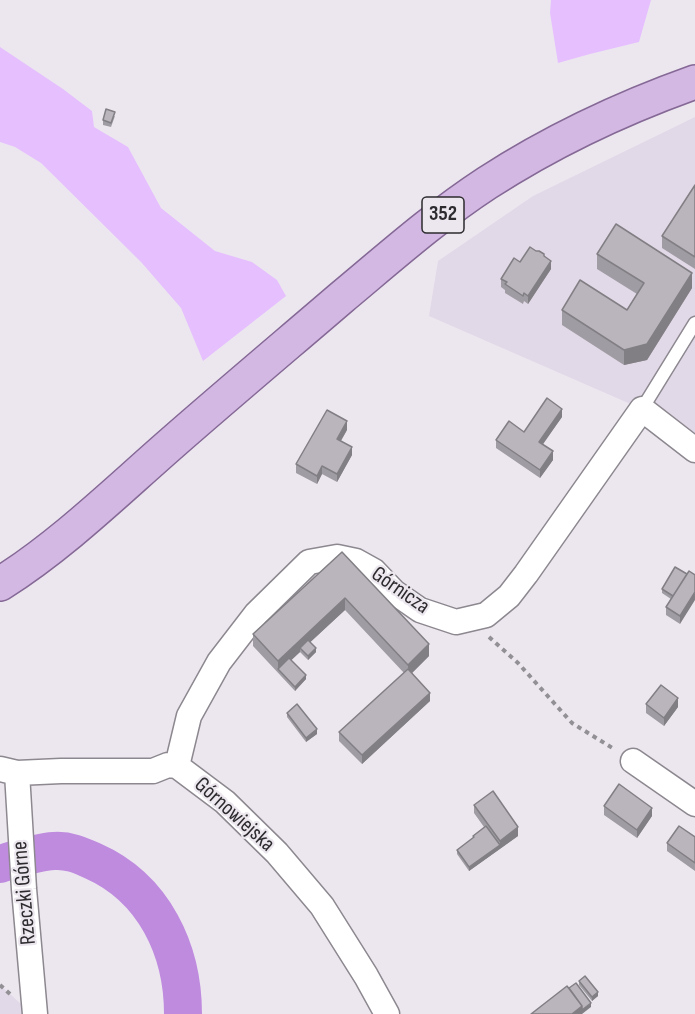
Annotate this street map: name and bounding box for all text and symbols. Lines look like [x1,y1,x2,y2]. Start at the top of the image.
road number: 352 [422,197,464,233]
street label: Górnicza [366,562,434,620]
street label: Górnowiejska [188,772,280,858]
street label: Rzeczki Górne [7,840,43,946]

